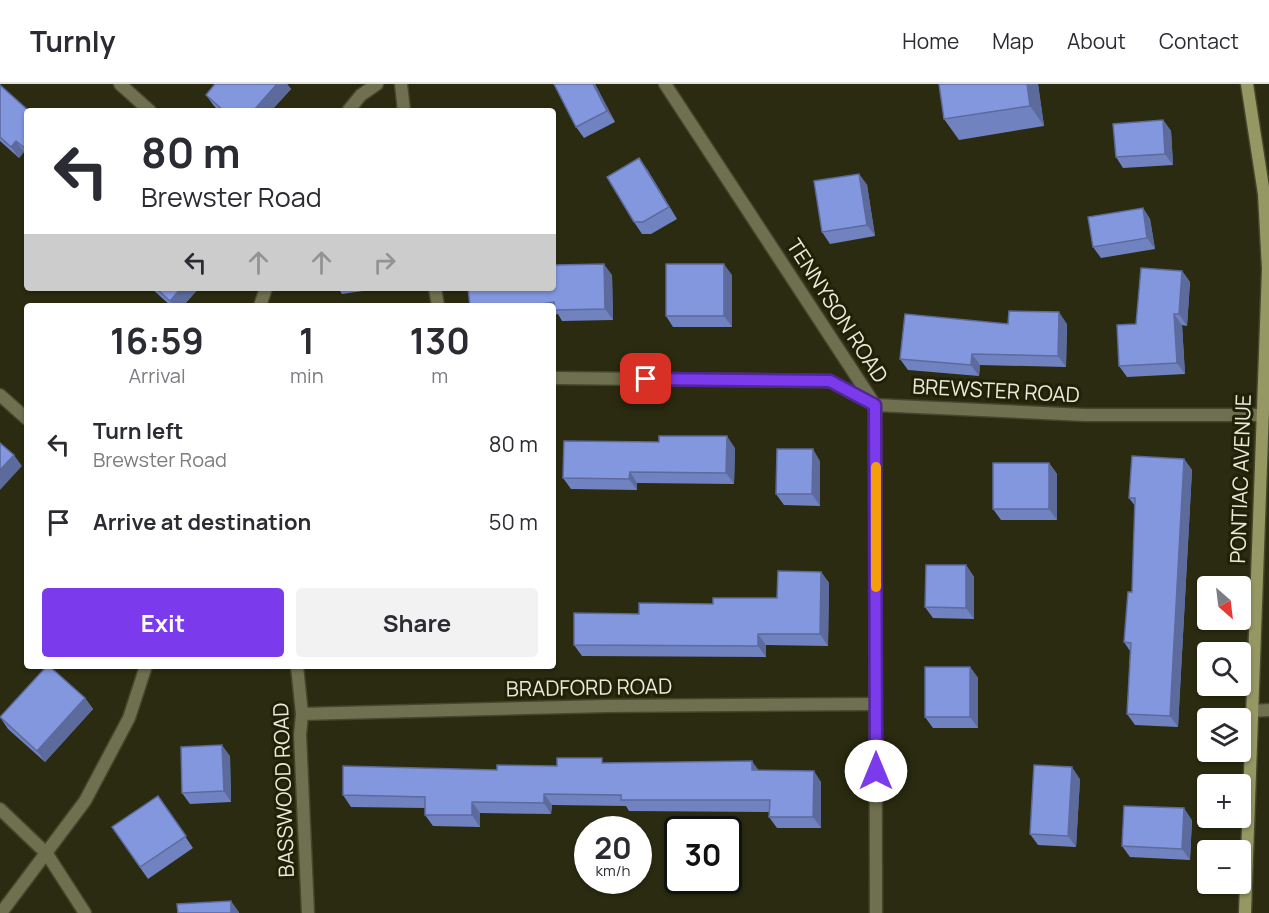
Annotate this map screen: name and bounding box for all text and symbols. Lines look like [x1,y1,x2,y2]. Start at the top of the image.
text: Turnly [30,22,115,60]
text: Home [902,27,959,55]
text: Map [992,27,1034,55]
text: About [1067,27,1126,55]
text: Contact [1159,27,1239,55]
text: 80 m [141,123,241,181]
icon: left [42,132,120,210]
text: Brewster Road [141,178,322,215]
street label: TENNYSON ROAD [781,233,895,388]
icon: left [179,246,212,279]
icon: ahead [242,246,275,279]
icon: ahead [305,246,338,279]
icon: right [368,246,401,279]
text: 16:59 [110,316,204,365]
text: 1 [299,316,315,365]
text: 130 [410,316,470,365]
pin [620,353,671,404]
text: Arrival [128,362,186,389]
text: min [290,362,324,389]
text: m [431,362,448,389]
icon: arrive [629,362,662,395]
street label: BREWSTER ROAD [912,372,1080,408]
street label: PONTIAC AVENUE [1223,394,1257,564]
text: Turn left [93,416,183,446]
icon: left [42,428,75,461]
text: 80 m [489,429,538,459]
text: Brewster Road [93,446,227,473]
icon: arrive [42,506,75,539]
text: Arrive at destination [93,507,311,537]
text: 50 m [489,507,538,537]
north arrow [1197,576,1251,630]
map controls [1197,576,1251,894]
button: Exit [42,588,284,657]
button: Share [296,588,538,657]
button: search [1197,642,1251,696]
street label: BRADFORD ROAD [506,672,672,702]
street label: BASSWOOD ROAD [266,702,300,878]
button: layers [1197,708,1251,762]
position arrow [844,739,908,803]
button: + [1197,774,1251,828]
speed limit sign: 30 [664,816,742,894]
text: 20 [594,827,632,868]
button: − [1197,840,1251,894]
text: km/h [596,860,630,881]

